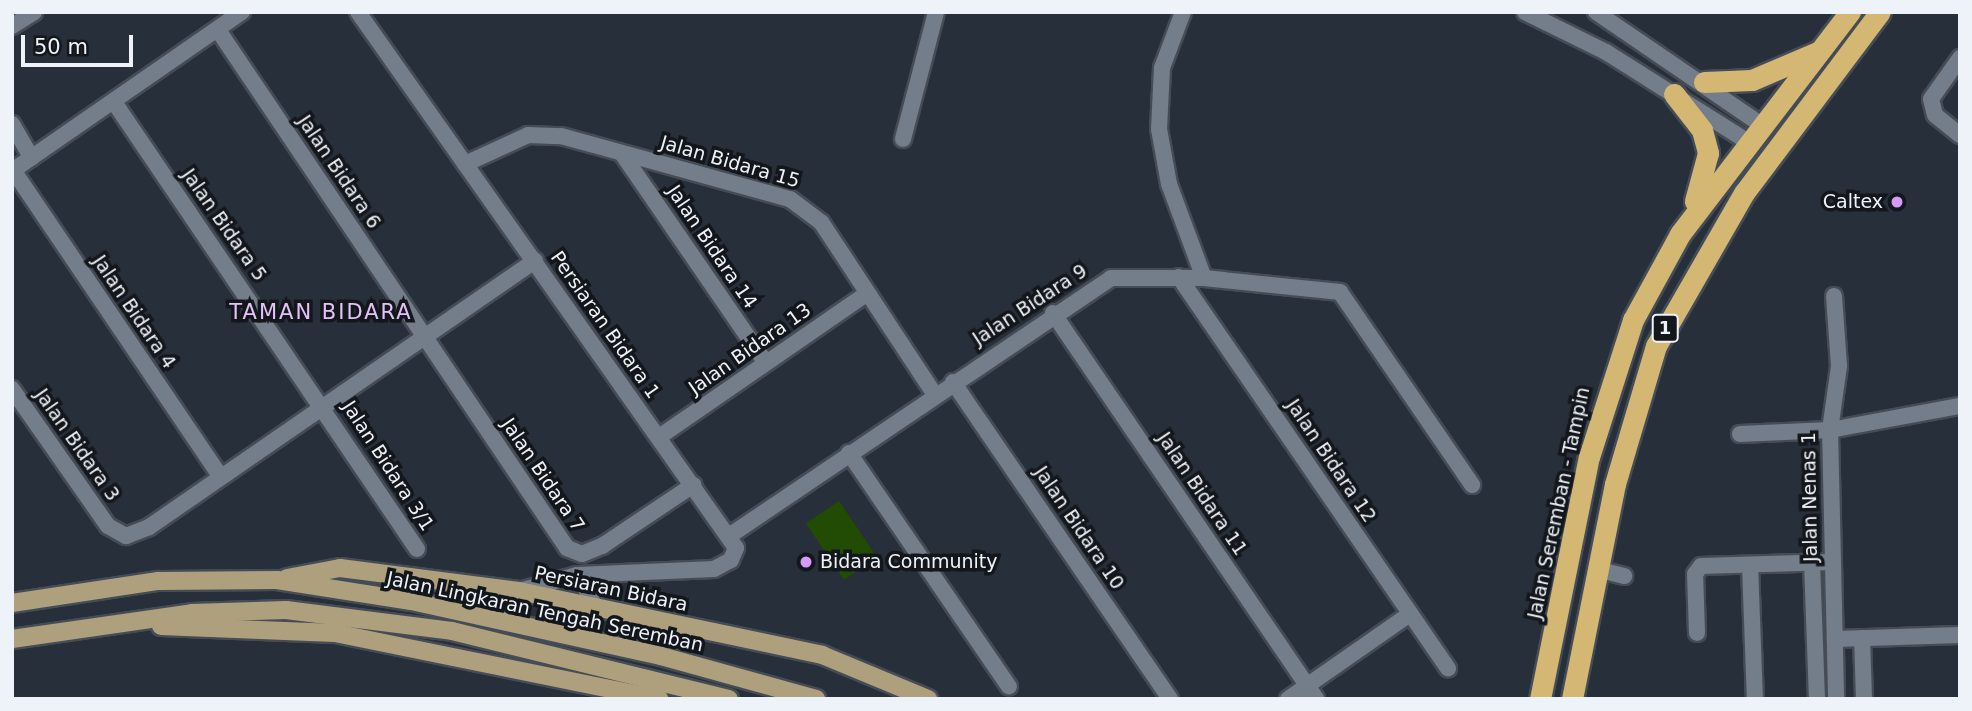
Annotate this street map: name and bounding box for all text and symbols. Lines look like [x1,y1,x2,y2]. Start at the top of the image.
scale bar [24,21,136,65]
text: 50 m [34,35,88,59]
street label: Jalan Bidara 6 [293,111,385,233]
street label: Jalan Bidara 15 [658,131,802,193]
street label: Jalan Bidara 5 [177,164,271,286]
street label: Jalan Bidara 14 [662,181,762,313]
place label: Caltex [1823,191,1883,213]
marker: Caltex [1889,194,1905,210]
street label: Persiaran Bidara 1 [546,247,664,403]
street label: Jalan Bidara 4 [88,251,180,373]
street label: Jalan Bidara 9 [969,260,1091,350]
street label: Jalan Bidara 13 [685,298,815,400]
district label: TAMAN BIDARA [231,299,411,325]
road number: 1 [1651,314,1679,342]
street label: Jalan Bidara 3 [30,384,124,506]
street label: Jalan Seremban - Tampin [1523,385,1595,621]
street label: Jalan Bidara 12 [1281,395,1381,527]
street label: Jalan Bidara 3/1 [337,397,439,535]
street label: Jalan Bidara 7 [497,414,589,536]
street label: Jalan Bidara 11 [1152,428,1252,560]
street label: Jalan Nenas 1 [1797,432,1823,562]
street label: Jalan Bidara 10 [1029,462,1129,594]
place label: Bidara Community [820,551,997,573]
marker: Bidara Community [798,554,814,570]
street label: Persiaran Bidara [532,562,690,616]
street label: Jalan Lingkaran Tengah Seremban [385,567,705,657]

